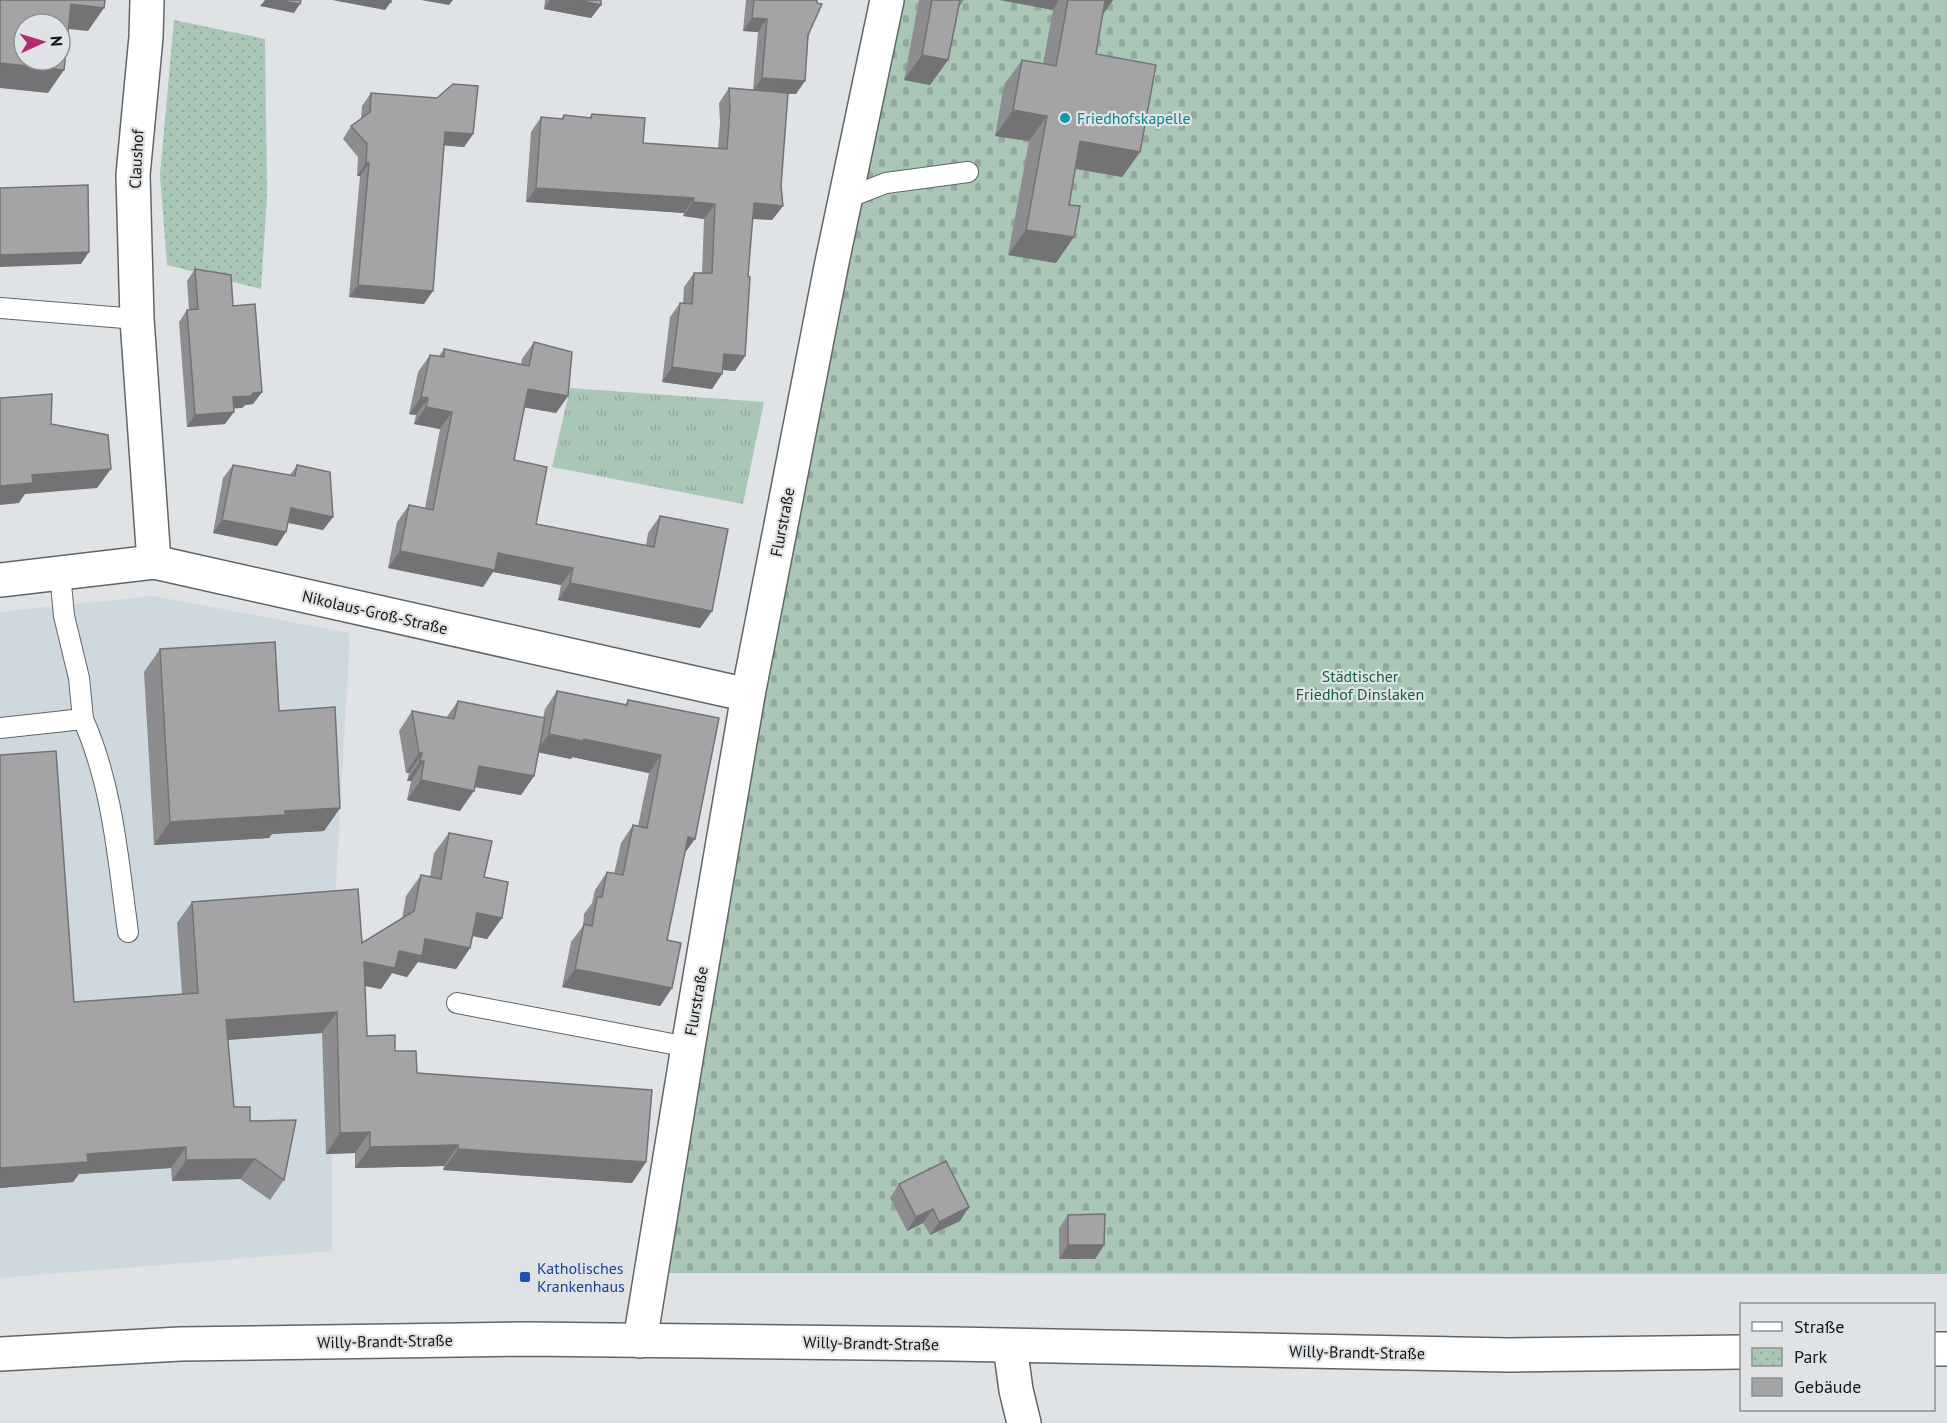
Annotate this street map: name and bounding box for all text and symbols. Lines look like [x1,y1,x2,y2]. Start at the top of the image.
north arrow [12,12,72,72]
text: N [47,35,67,47]
place label: Friedhofskapelle [1077,108,1191,128]
marker: Friedhofskapelle [1058,111,1072,125]
street label: Claushof [124,128,148,189]
street label: Flurstraße [765,486,799,558]
street label: Nikolaus-Groß-Straße [300,586,450,638]
park label: Städtischer Friedhof Dinslaken [1296,666,1424,704]
street label: Flurstraße [680,965,712,1037]
place label: Katholisches Krankenhaus [537,1258,625,1296]
marker: Katholisches Krankenhaus [518,1270,532,1284]
legend [1740,1303,1935,1411]
text: Straße [1794,1315,1845,1338]
street label: Willy-Brandt-Straße [317,1330,453,1352]
street label: Willy-Brandt-Straße [803,1332,939,1354]
street label: Willy-Brandt-Straße [1289,1341,1425,1363]
text: Park [1794,1345,1827,1368]
text: Gebäude [1794,1375,1861,1398]

